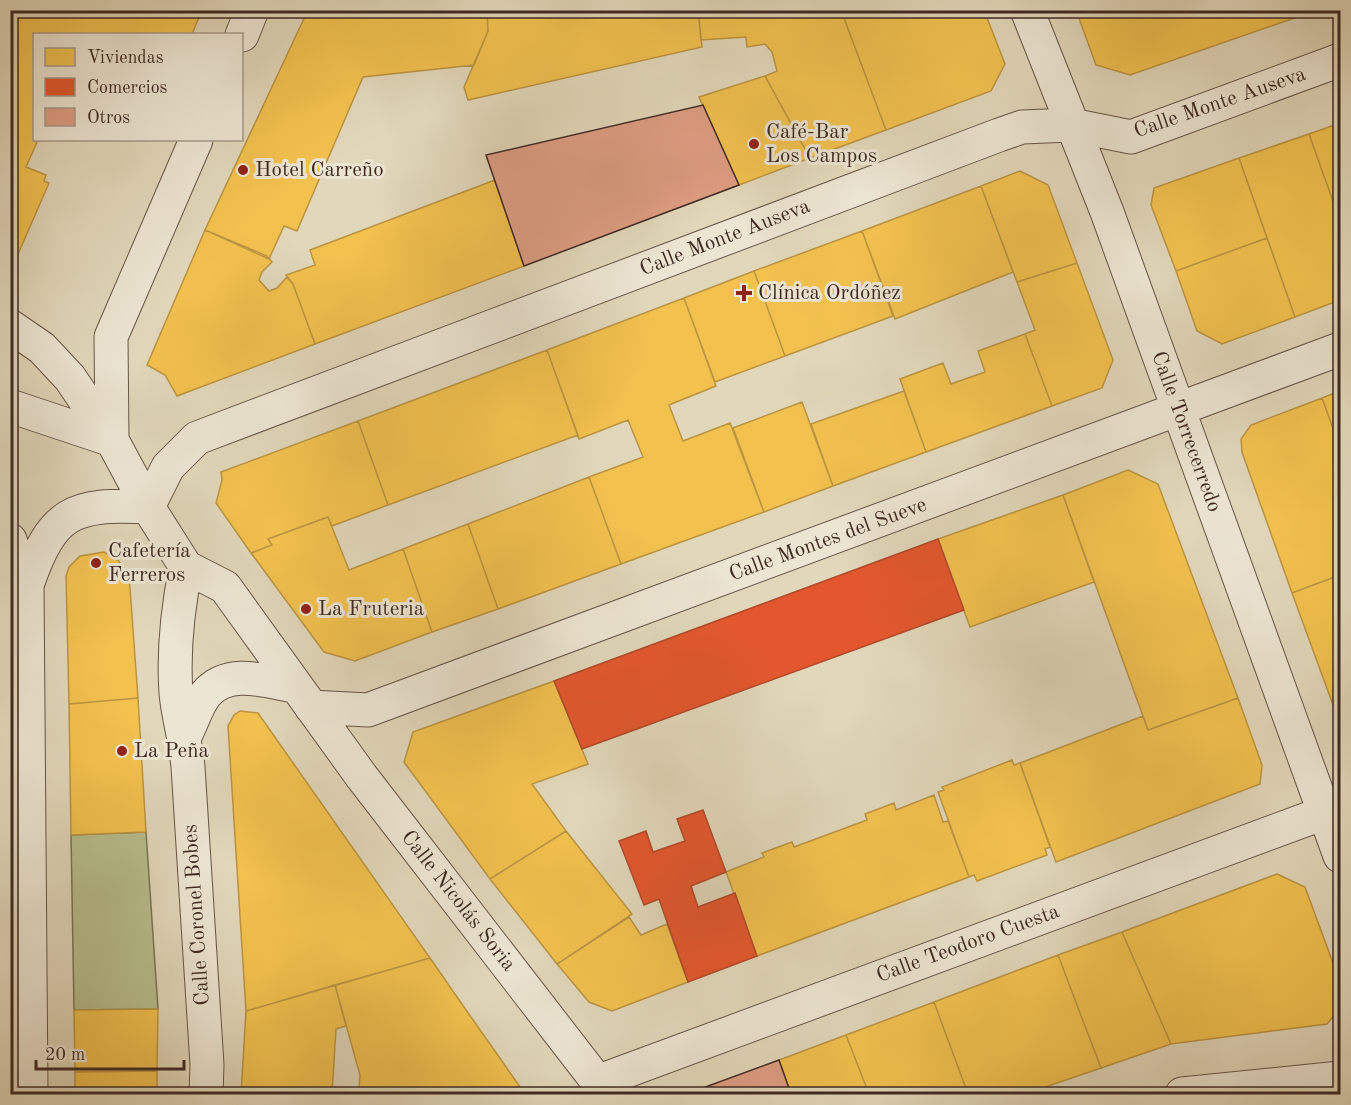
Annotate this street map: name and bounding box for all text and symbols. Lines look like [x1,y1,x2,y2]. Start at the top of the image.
legend [33,33,243,141]
text: Viviendas [87,49,164,67]
street label: Calle Monte Auseva [1131,64,1309,142]
text: Comercios [87,79,168,97]
text: Otros [87,109,130,127]
place label: Café-Bar Los Campos [766,122,877,167]
marker: Café-Bar Los Campos [747,137,761,151]
place label: Hotel Carreño [255,160,384,181]
marker: Hotel Carreño [236,163,250,177]
street label: Calle Monte Auseva [637,196,813,280]
place label: Clínica Ordóñez [758,283,901,304]
marker: Clínica Ordóñez [735,284,753,302]
street label: Calle Torrecerredo [1147,349,1225,515]
street label: Calle Montes del Sueve [726,494,930,586]
place label: Cafetería Ferreros [108,541,191,586]
marker: Cafetería Ferreros [89,556,103,570]
place label: La Fruteria [318,599,424,620]
marker: La Fruteria [299,602,313,616]
place label: La Peña [134,741,209,762]
marker: La Peña [115,744,129,758]
street label: Calle Coronel Bobes [180,824,214,1006]
street label: Calle Nicolás Soria [397,827,519,975]
street label: Calle Teodoro Cuesta [874,901,1062,987]
scale bar [36,1033,184,1071]
text: 20 m [45,1046,85,1064]

